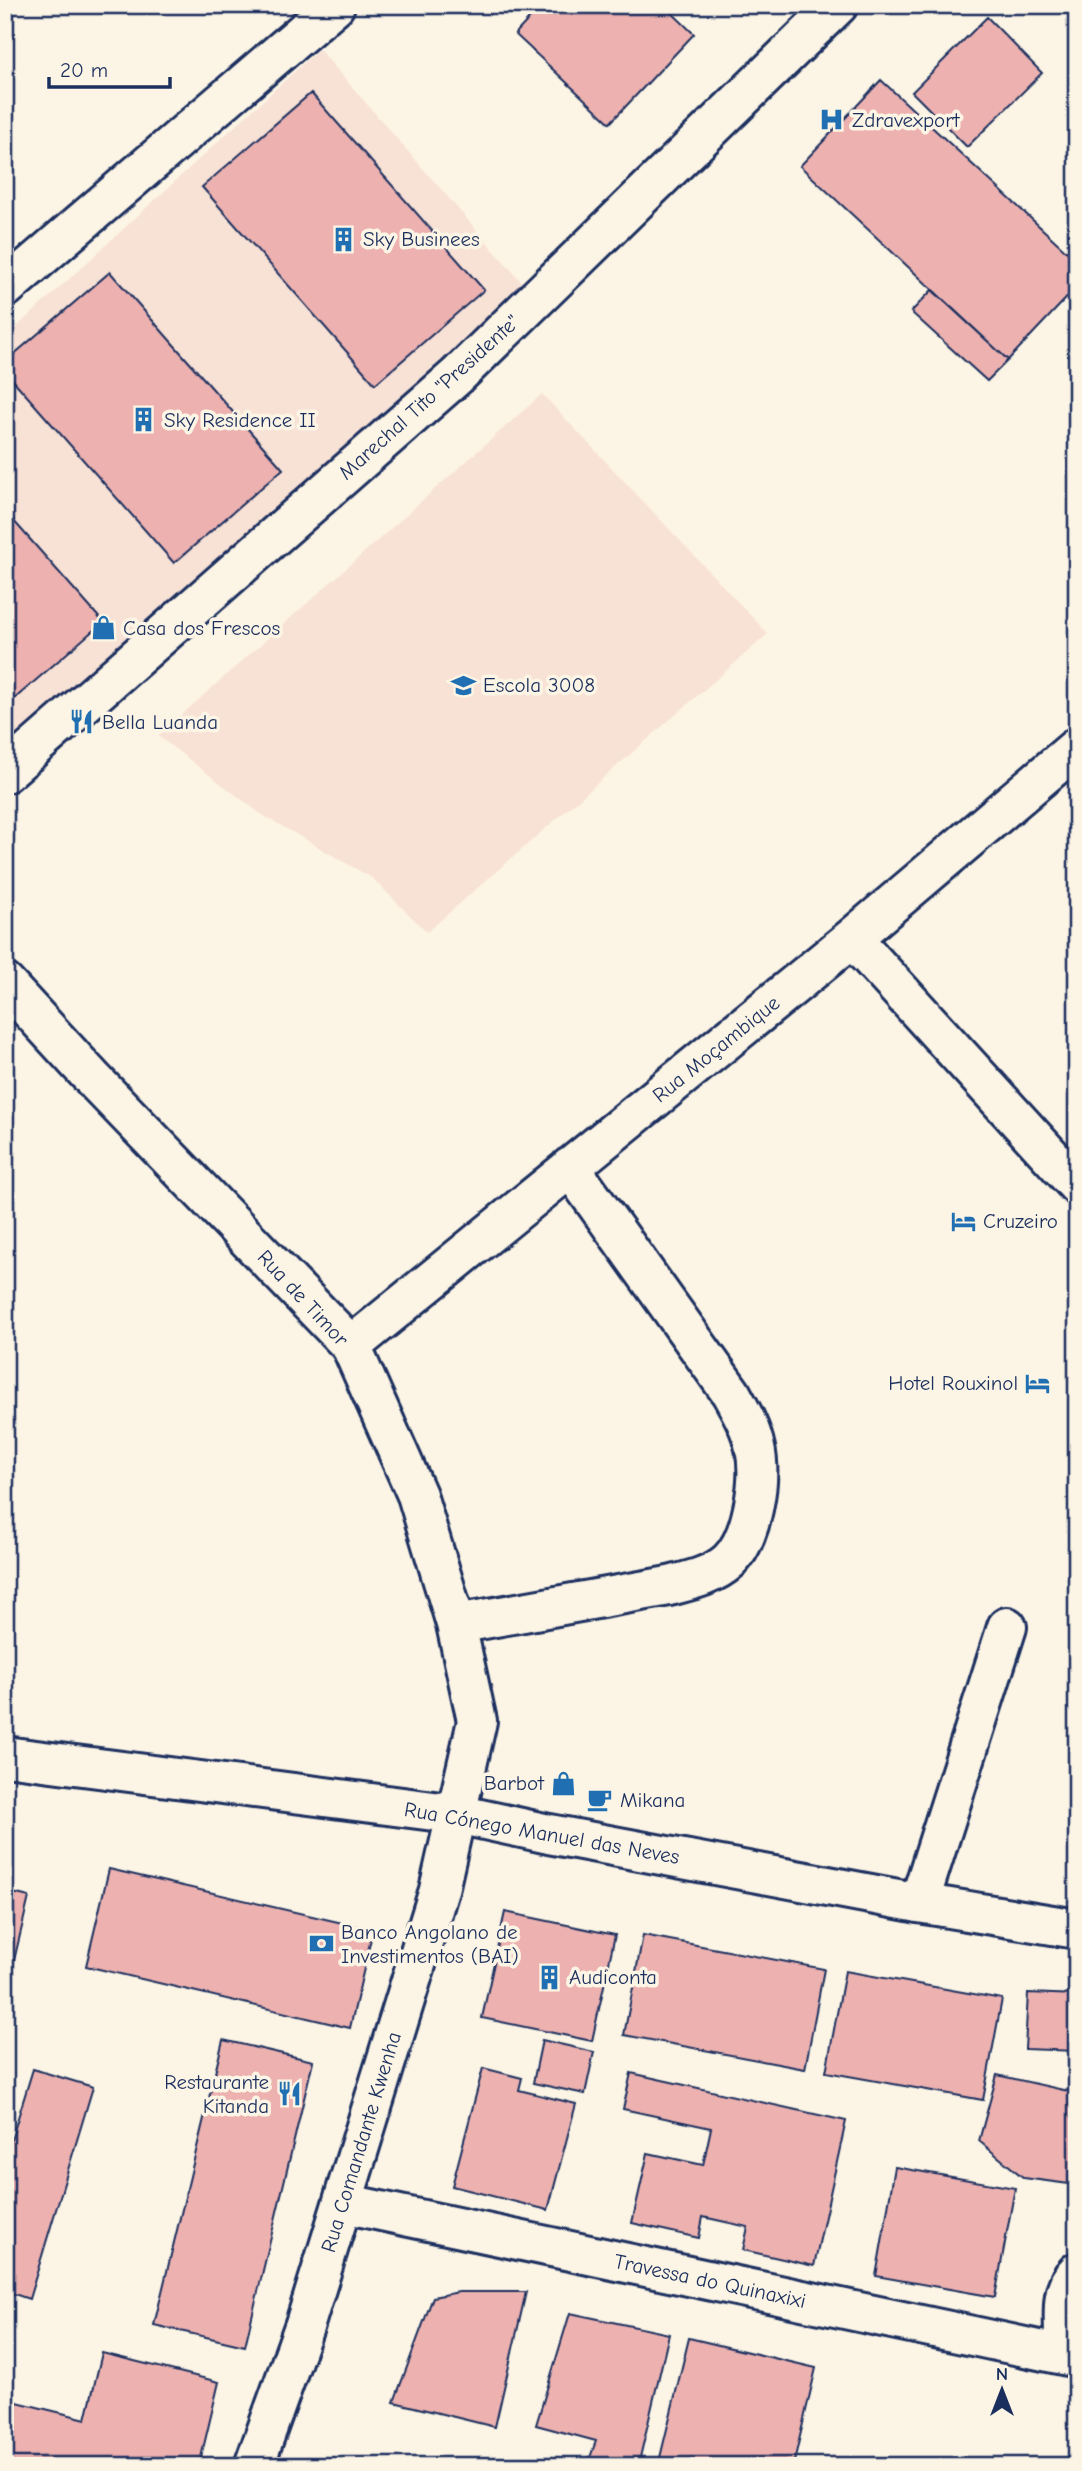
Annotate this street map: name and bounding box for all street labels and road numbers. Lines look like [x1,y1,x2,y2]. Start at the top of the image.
street label: Marechal Tito "Presidente" [334,310,524,484]
street label: Rua Moçambique [648,991,784,1107]
street label: Rua de Timor [253,1245,354,1351]
street label: Rua Cónego Manuel das Neves [402,1797,682,1869]
street label: Rua Comandante Kwenha [316,2029,406,2255]
street label: Travessa do Quinaxixi [612,2249,808,2313]

